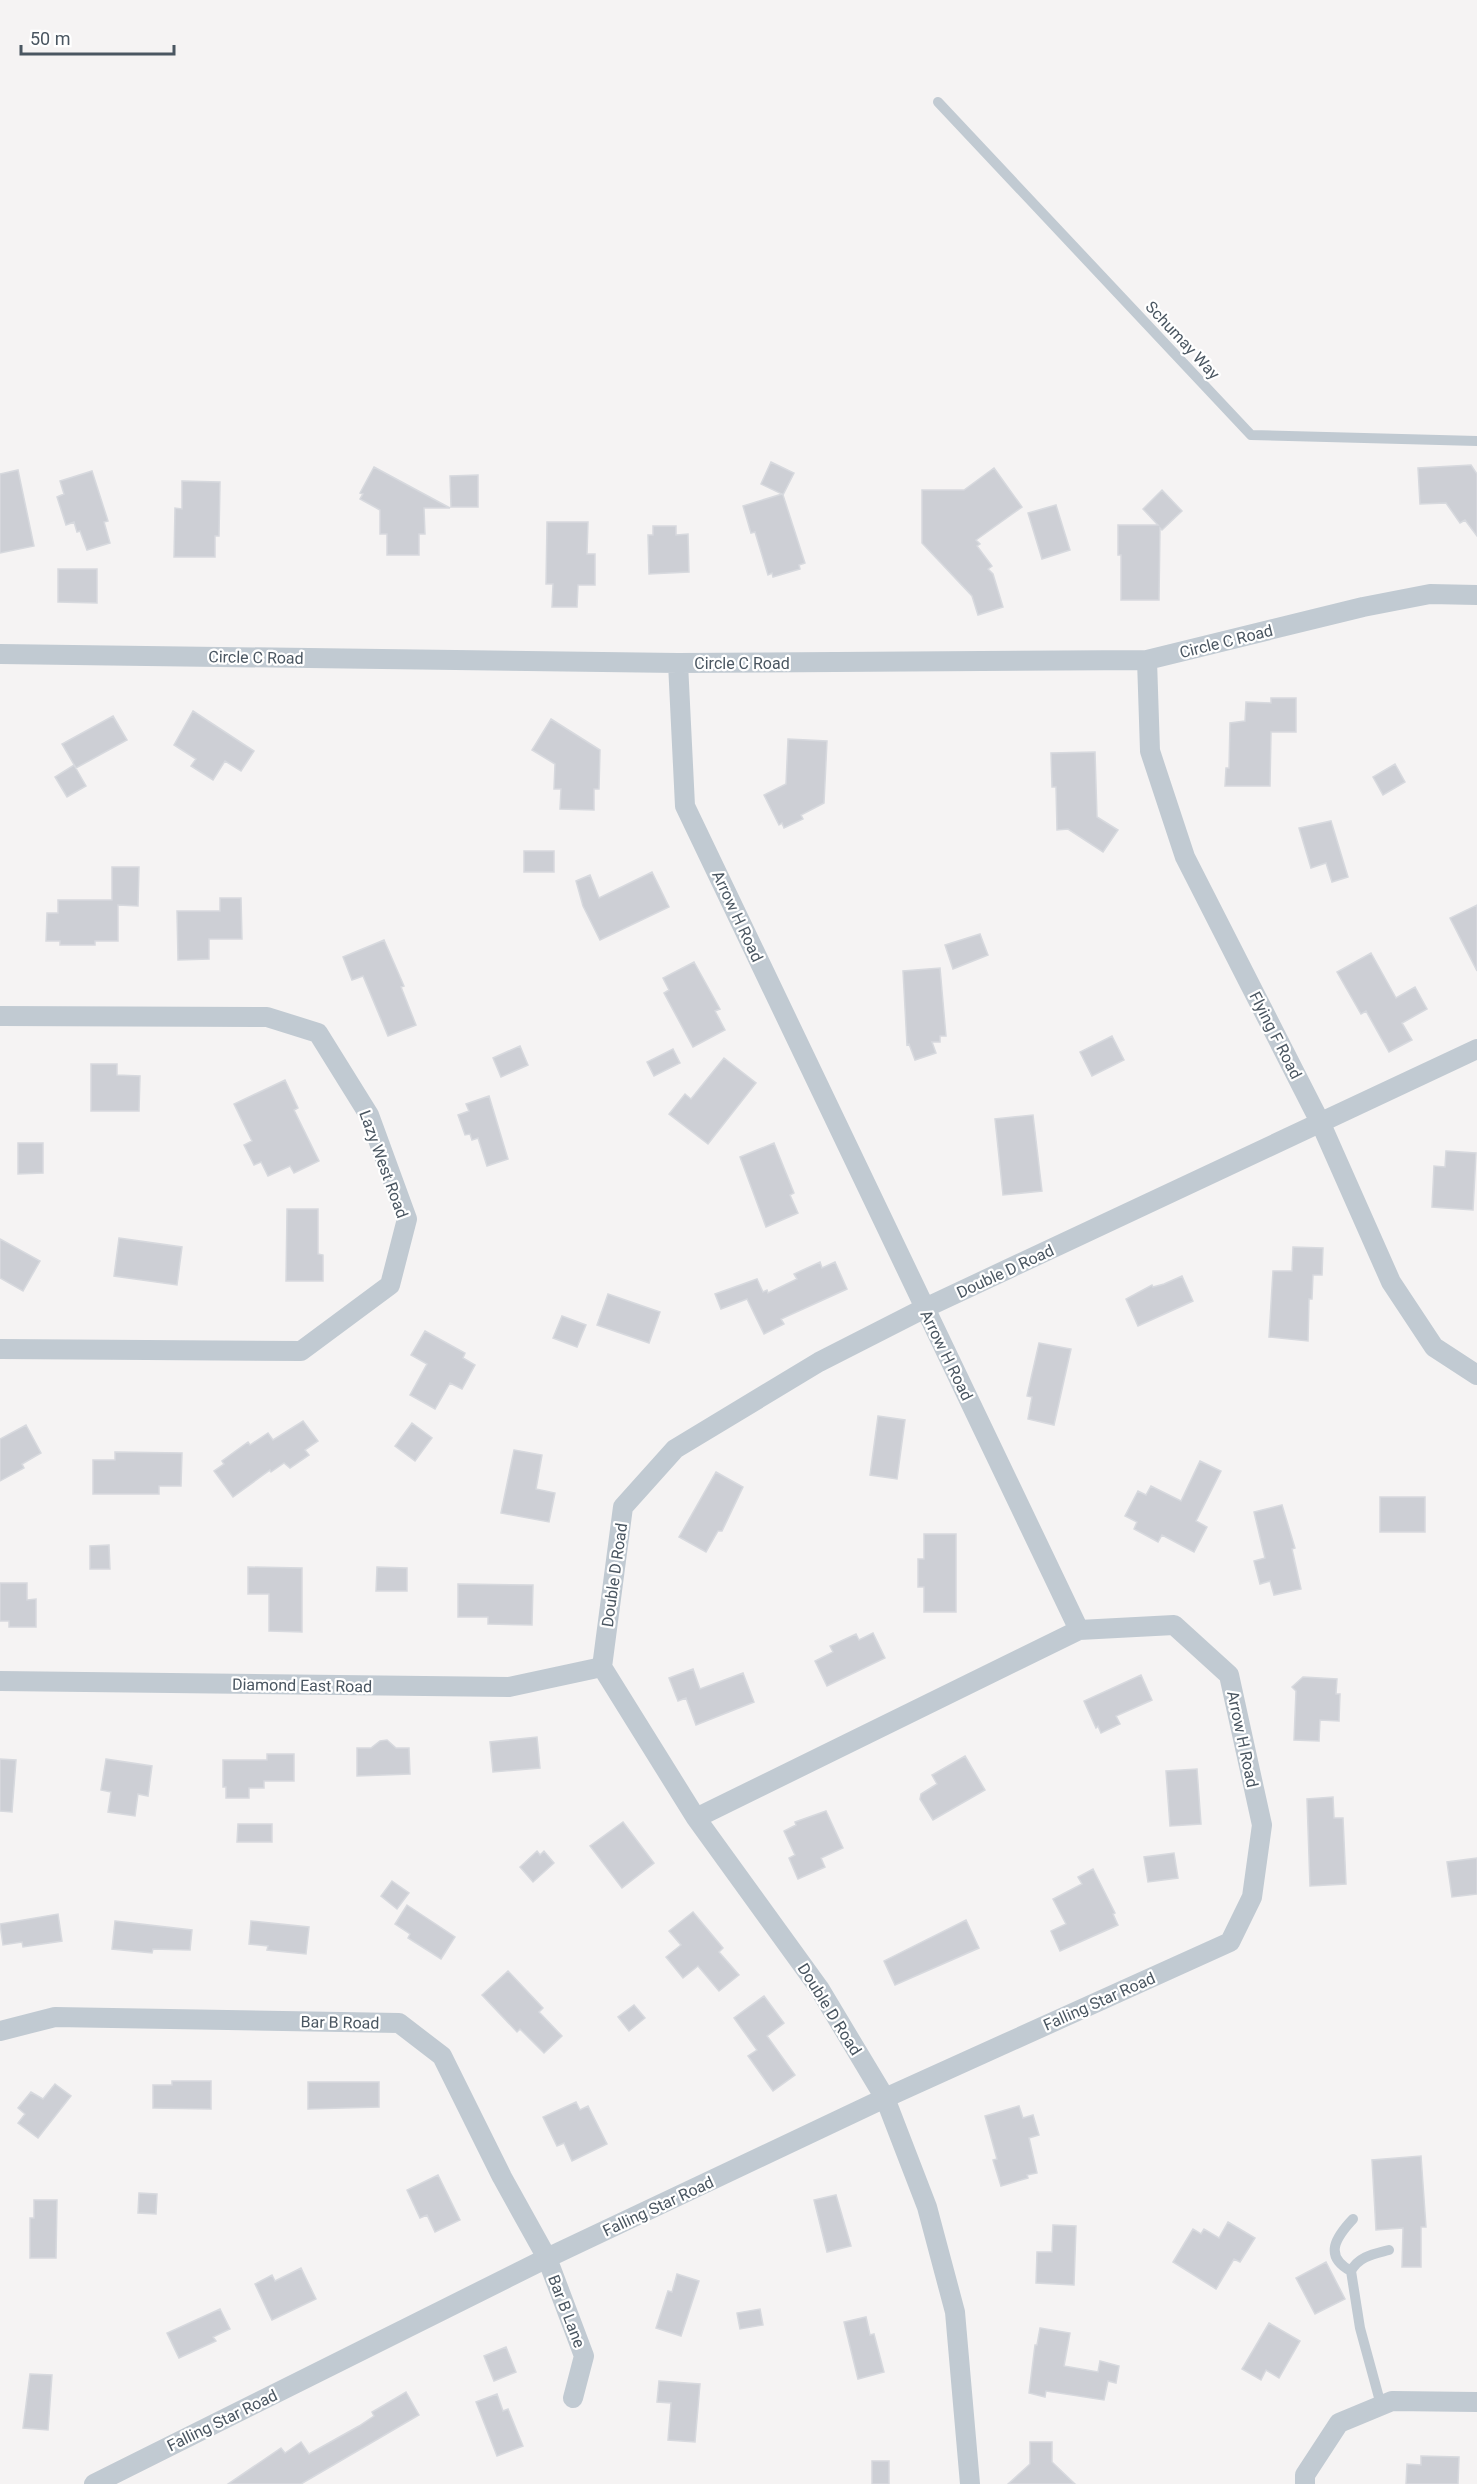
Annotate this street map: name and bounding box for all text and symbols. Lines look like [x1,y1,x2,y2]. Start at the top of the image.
scale bar [21,18,174,56]
text: 50 m [30,28,70,49]
street label: Schumay Way [1142,297,1224,384]
street label: Circle C Road [1178,621,1275,662]
street label: Circle C Road [208,647,304,668]
street label: Circle C Road [694,654,790,673]
street label: Arrow H Road [708,868,767,965]
street label: Flying F Road [1245,988,1306,1082]
street label: Lazy West Road [355,1108,412,1221]
street label: Double D Road [954,1241,1057,1302]
street label: Arrow H Road [916,1307,977,1404]
street label: Double D Road [598,1522,631,1628]
street label: Diamond East Road [232,1675,372,1696]
street label: Arrow H Road [1223,1689,1262,1789]
street label: Double D Road [794,1960,865,2059]
street label: Falling Star Road [1040,1968,1158,2035]
street label: Bar B Road [300,2012,380,2033]
street label: Falling Star Road [600,2172,717,2240]
street label: Bar B Lane [544,2272,589,2350]
street label: Falling Star Road [164,2386,280,2455]

